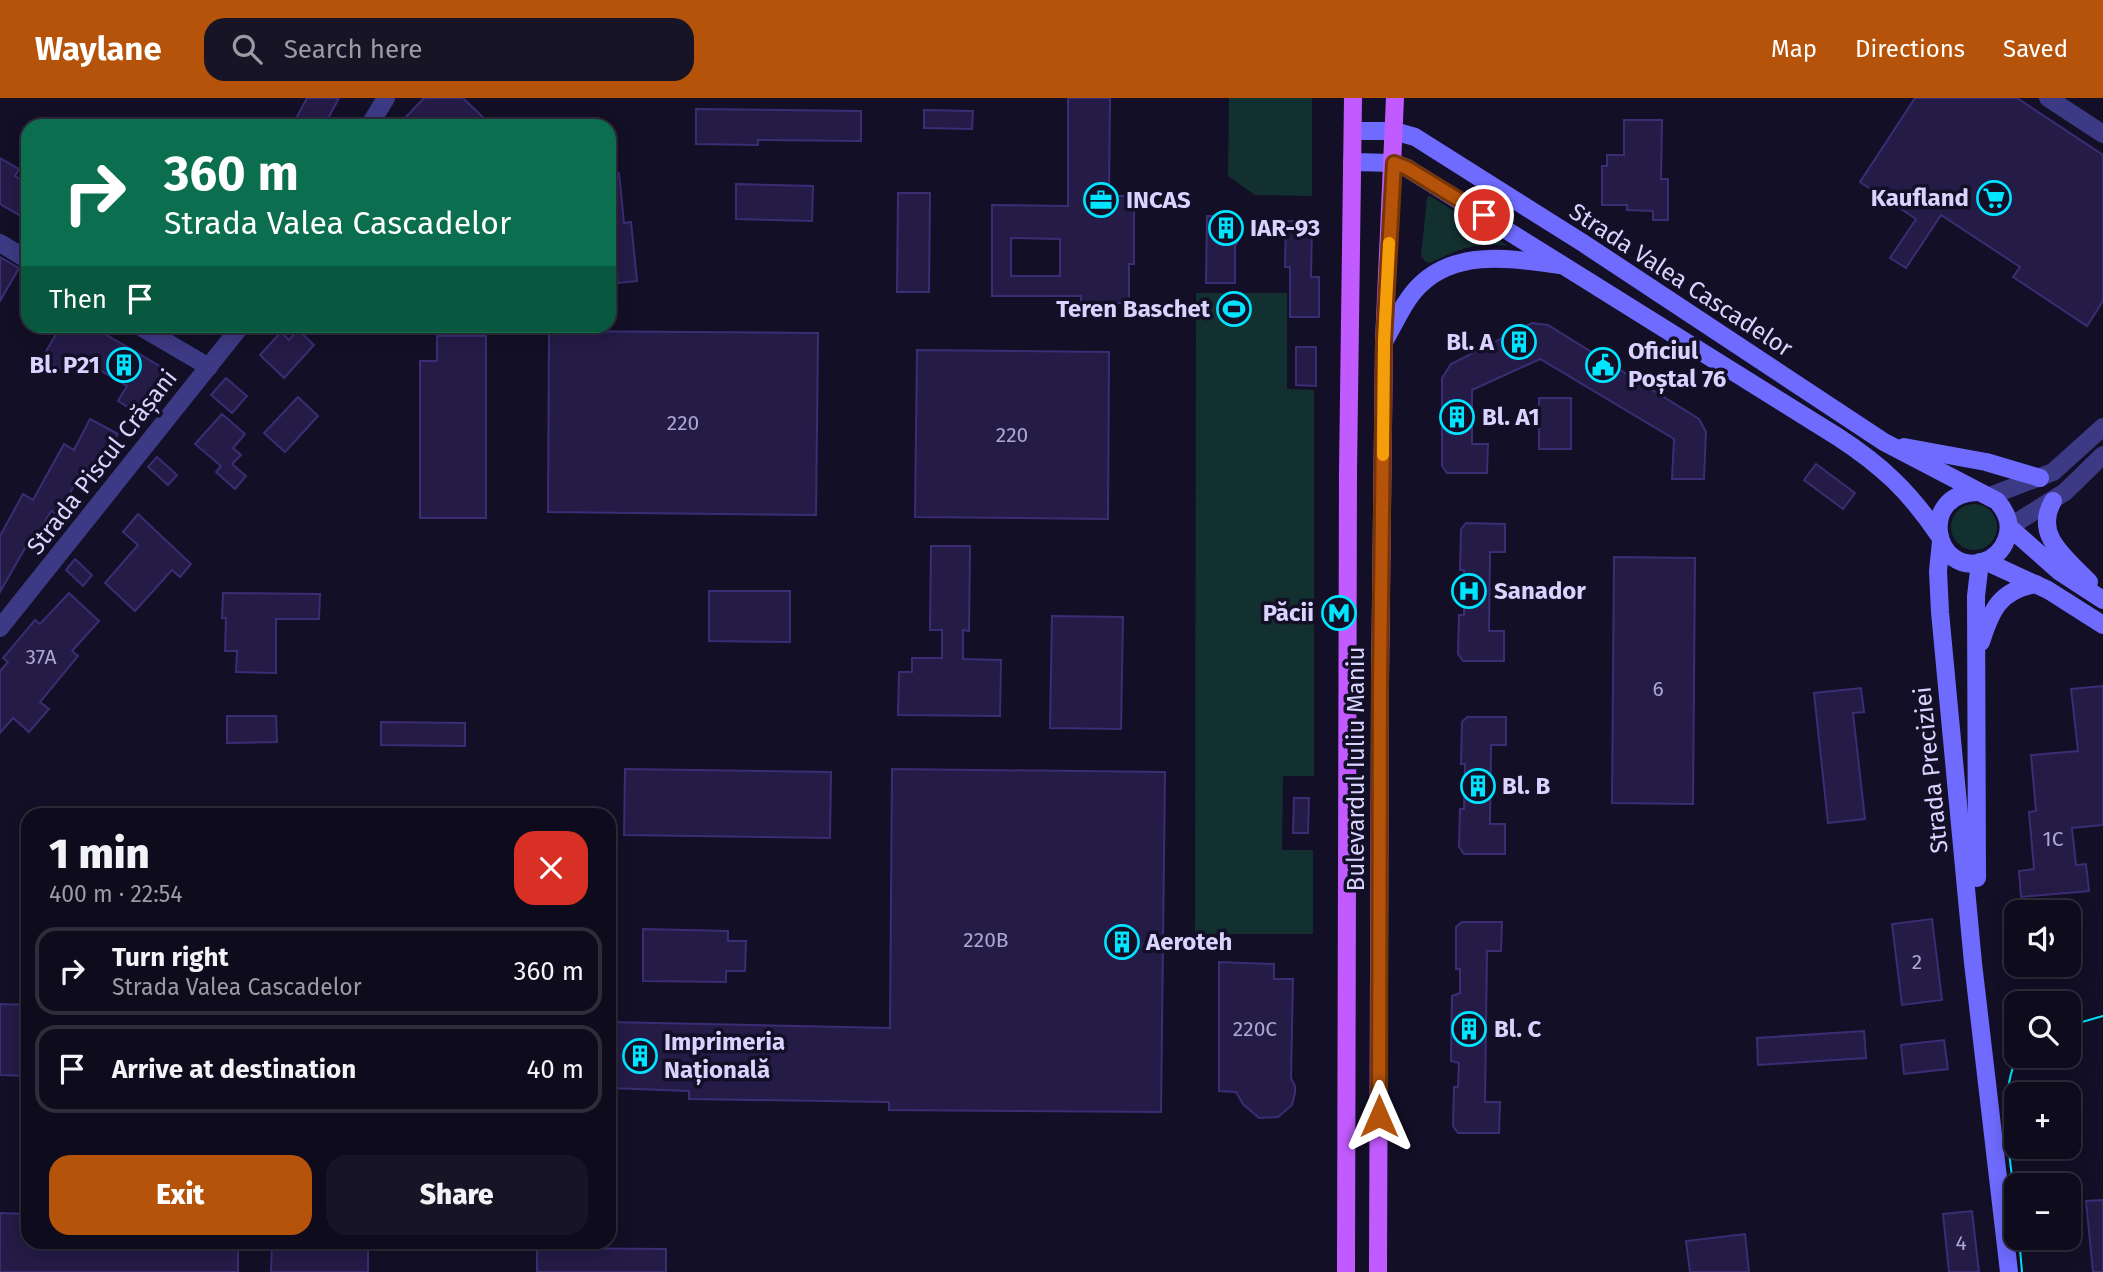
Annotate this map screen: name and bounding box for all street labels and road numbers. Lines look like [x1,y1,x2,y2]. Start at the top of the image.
street label: Strada Valea Cascadelor [1564,197,1798,363]
street label: Strada Piscul Crășani [21,364,184,561]
street label: Bulevardul Iuliu Maniu [1342,647,1370,891]
street label: Strada Preciziei [1908,685,1954,855]

